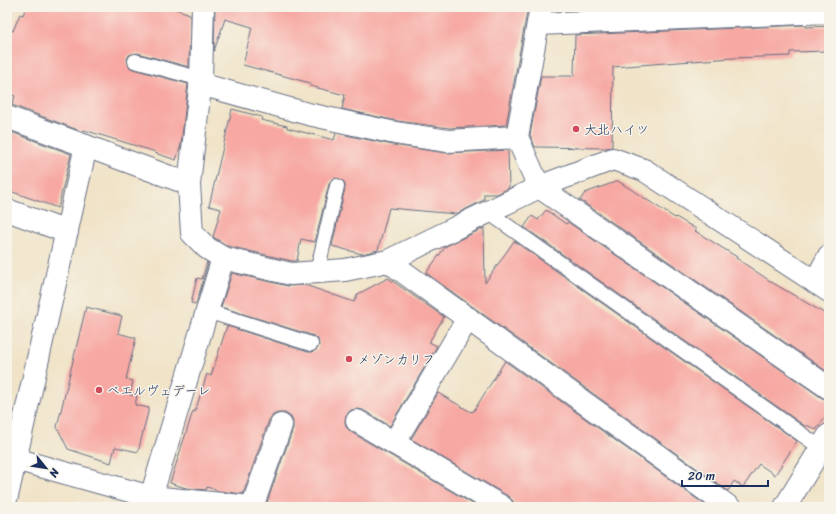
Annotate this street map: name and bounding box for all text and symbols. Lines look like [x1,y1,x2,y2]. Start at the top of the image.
place label: 大北ハイツ [584,118,649,141]
marker: 大北ハイツ [571,124,581,134]
place label: メゾンカリフ [357,348,435,371]
marker: メゾンカリフ [344,354,354,364]
place label: ベエルヴェデーレ [107,379,210,402]
marker: ベエルヴェデーレ [94,385,104,395]
north arrow [26,448,66,488]
scale bar [682,462,768,488]
text: N [44,464,65,481]
text: 20 m [688,465,715,487]

